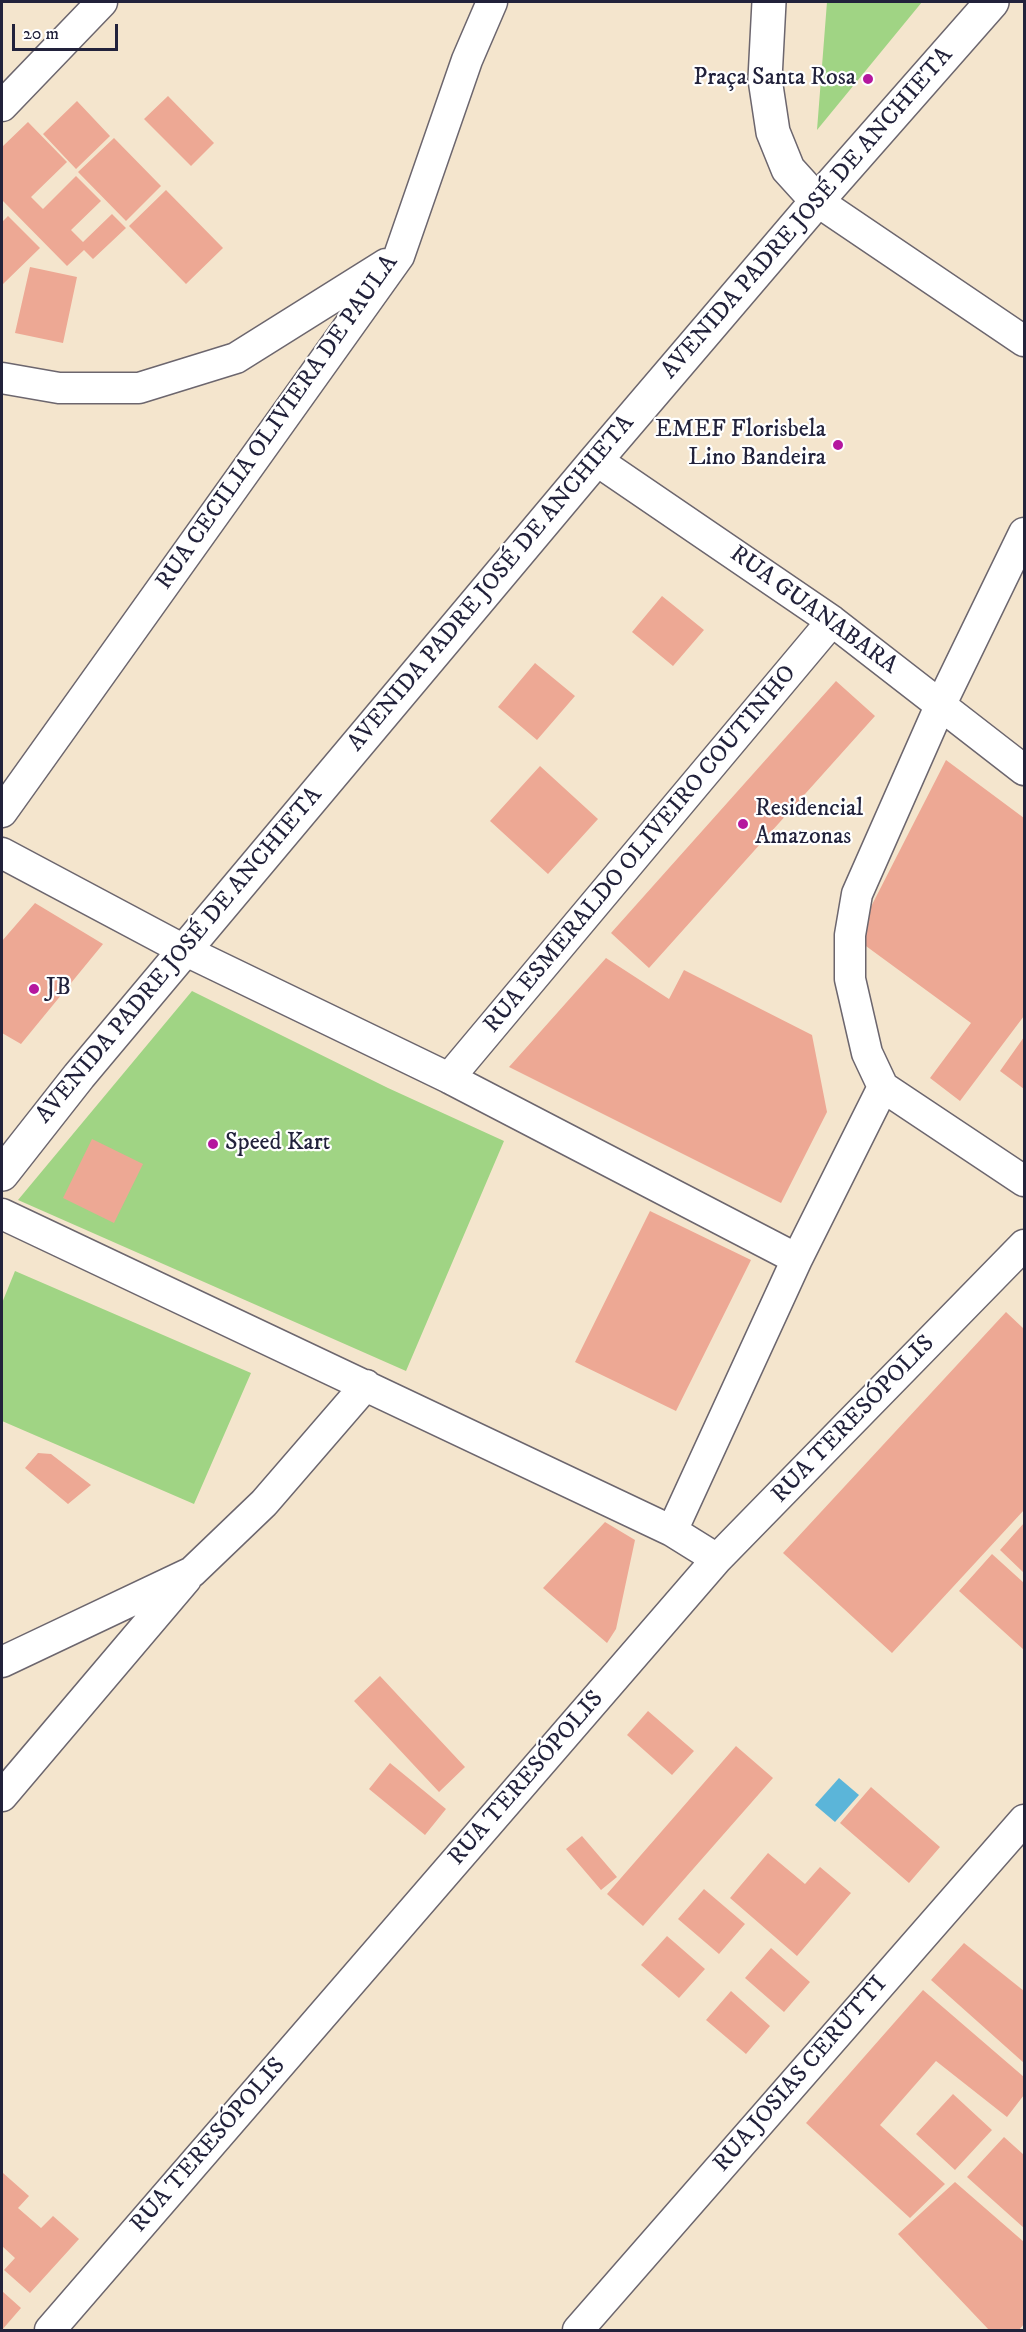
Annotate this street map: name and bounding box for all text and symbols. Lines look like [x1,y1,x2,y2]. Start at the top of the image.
scale bar [15,12,122,50]
text: 20 m [23,23,59,45]
street label: AVENIDA PADRE JOSÉ DE ANCHIETA [656,42,960,386]
place label: Praça Santa Rosa [693,65,856,93]
marker: Praça Santa Rosa [861,72,875,86]
street label: RUA CECILIA OLIVIERA DE PAULA [151,250,405,596]
street label: AVENIDA PADRE JOSÉ DE ANCHIETA [343,410,641,758]
place label: EMEF Florisbela Lino Bandeira [655,417,826,473]
marker: EMEF Florisbela Lino Bandeira [831,438,845,452]
street label: RUA GUANABARA [724,541,902,681]
street label: RUA ESMERALDO OLIVEIRO COUTINHO [479,660,803,1040]
street label: AVENIDA PADRE JOSÉ DE ANCHIETA [31,782,329,1130]
place label: Residencial Amazonas [755,796,863,852]
marker: Residencial Amazonas [736,817,750,831]
place label: JB [46,975,71,1003]
marker: JB [27,982,41,996]
place label: Speed Kart [225,1130,330,1158]
marker: Speed Kart [206,1137,220,1151]
street label: RUA TERESÓPOLIS [767,1330,941,1510]
street label: RUA TERESÓPOLIS [443,1686,611,1872]
street label: RUA JOSIAS CERUTTI [708,1971,894,2179]
street label: RUA TERESÓPOLIS [125,2053,293,2239]

